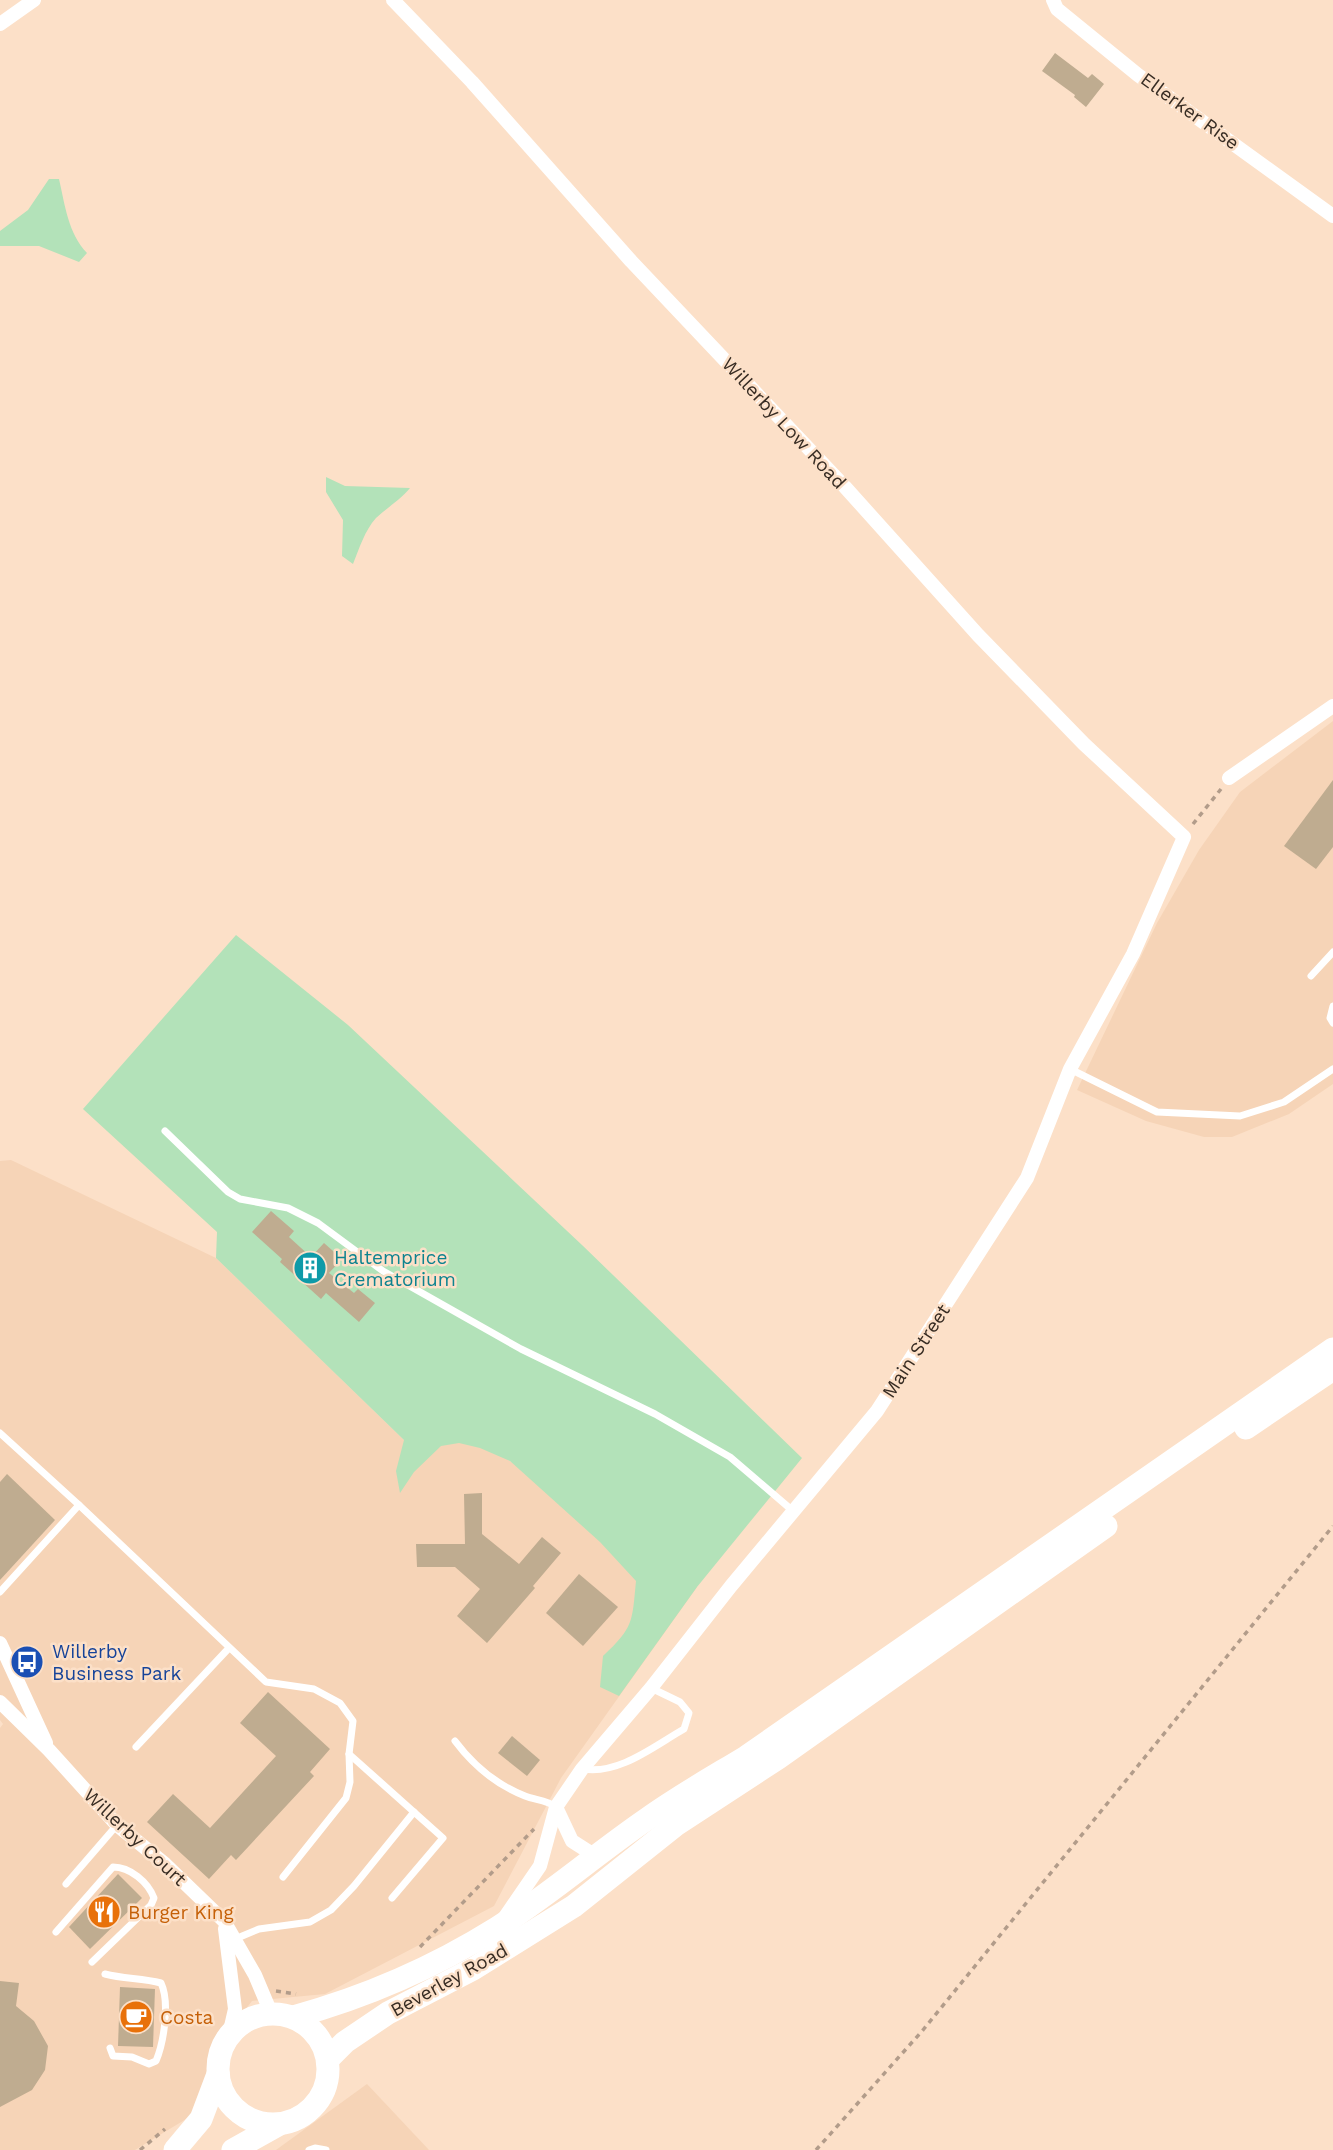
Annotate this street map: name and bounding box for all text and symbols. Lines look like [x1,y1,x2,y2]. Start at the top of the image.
street label: Ellerker Rise [1136,68,1244,154]
street label: Willerby Low Road [717,352,851,494]
place label: Haltemprice Crematorium [334,1246,456,1291]
building icon: Haltemprice Crematorium [291,1249,329,1287]
street label: Main Street [877,1300,955,1402]
place label: Willerby Business Park [52,1640,182,1685]
bus stop icon: Willerby Business Park [8,1643,46,1681]
street label: Willerby Court [79,1783,191,1891]
restaurant icon: Burger King [85,1893,123,1931]
place label: Burger King [128,1901,235,1924]
street label: Beverley Road [386,1938,512,2022]
cafe icon: Costa [117,1998,155,2036]
place label: Costa [160,2006,213,2029]

